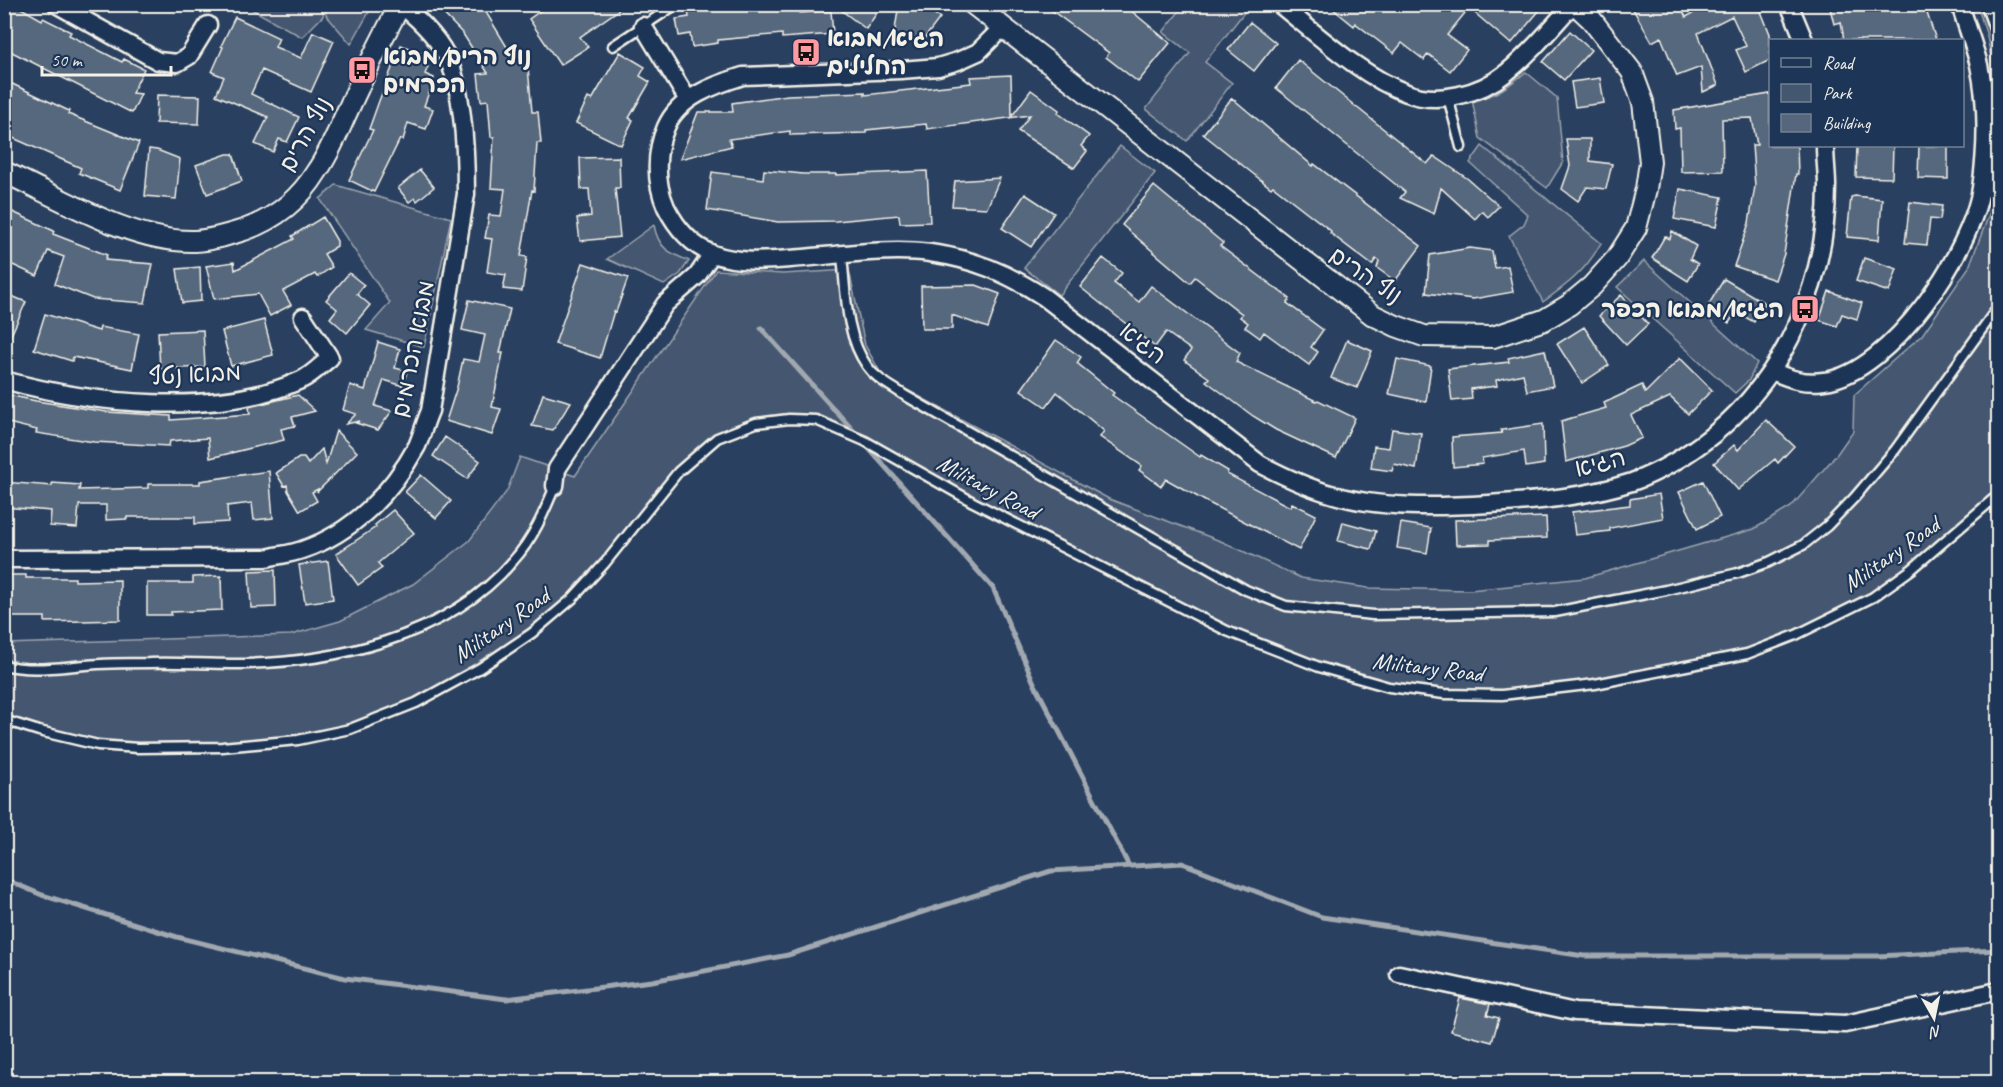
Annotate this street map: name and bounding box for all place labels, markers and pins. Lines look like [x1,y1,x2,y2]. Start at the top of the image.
place label: הגיא/מבוא החלילים [827,23,944,81]
bus stop icon: הגיא/מבוא החלילים [790,36,822,68]
place label: נוף הרים/מבוא הכרמים [383,41,532,99]
bus stop icon: נוף הרים/מבוא הכרמים [346,54,378,86]
bus stop icon: הגיא/מבוא הכפר [1789,293,1821,325]
place label: הגיא/מבוא הכפר [1601,294,1784,324]

